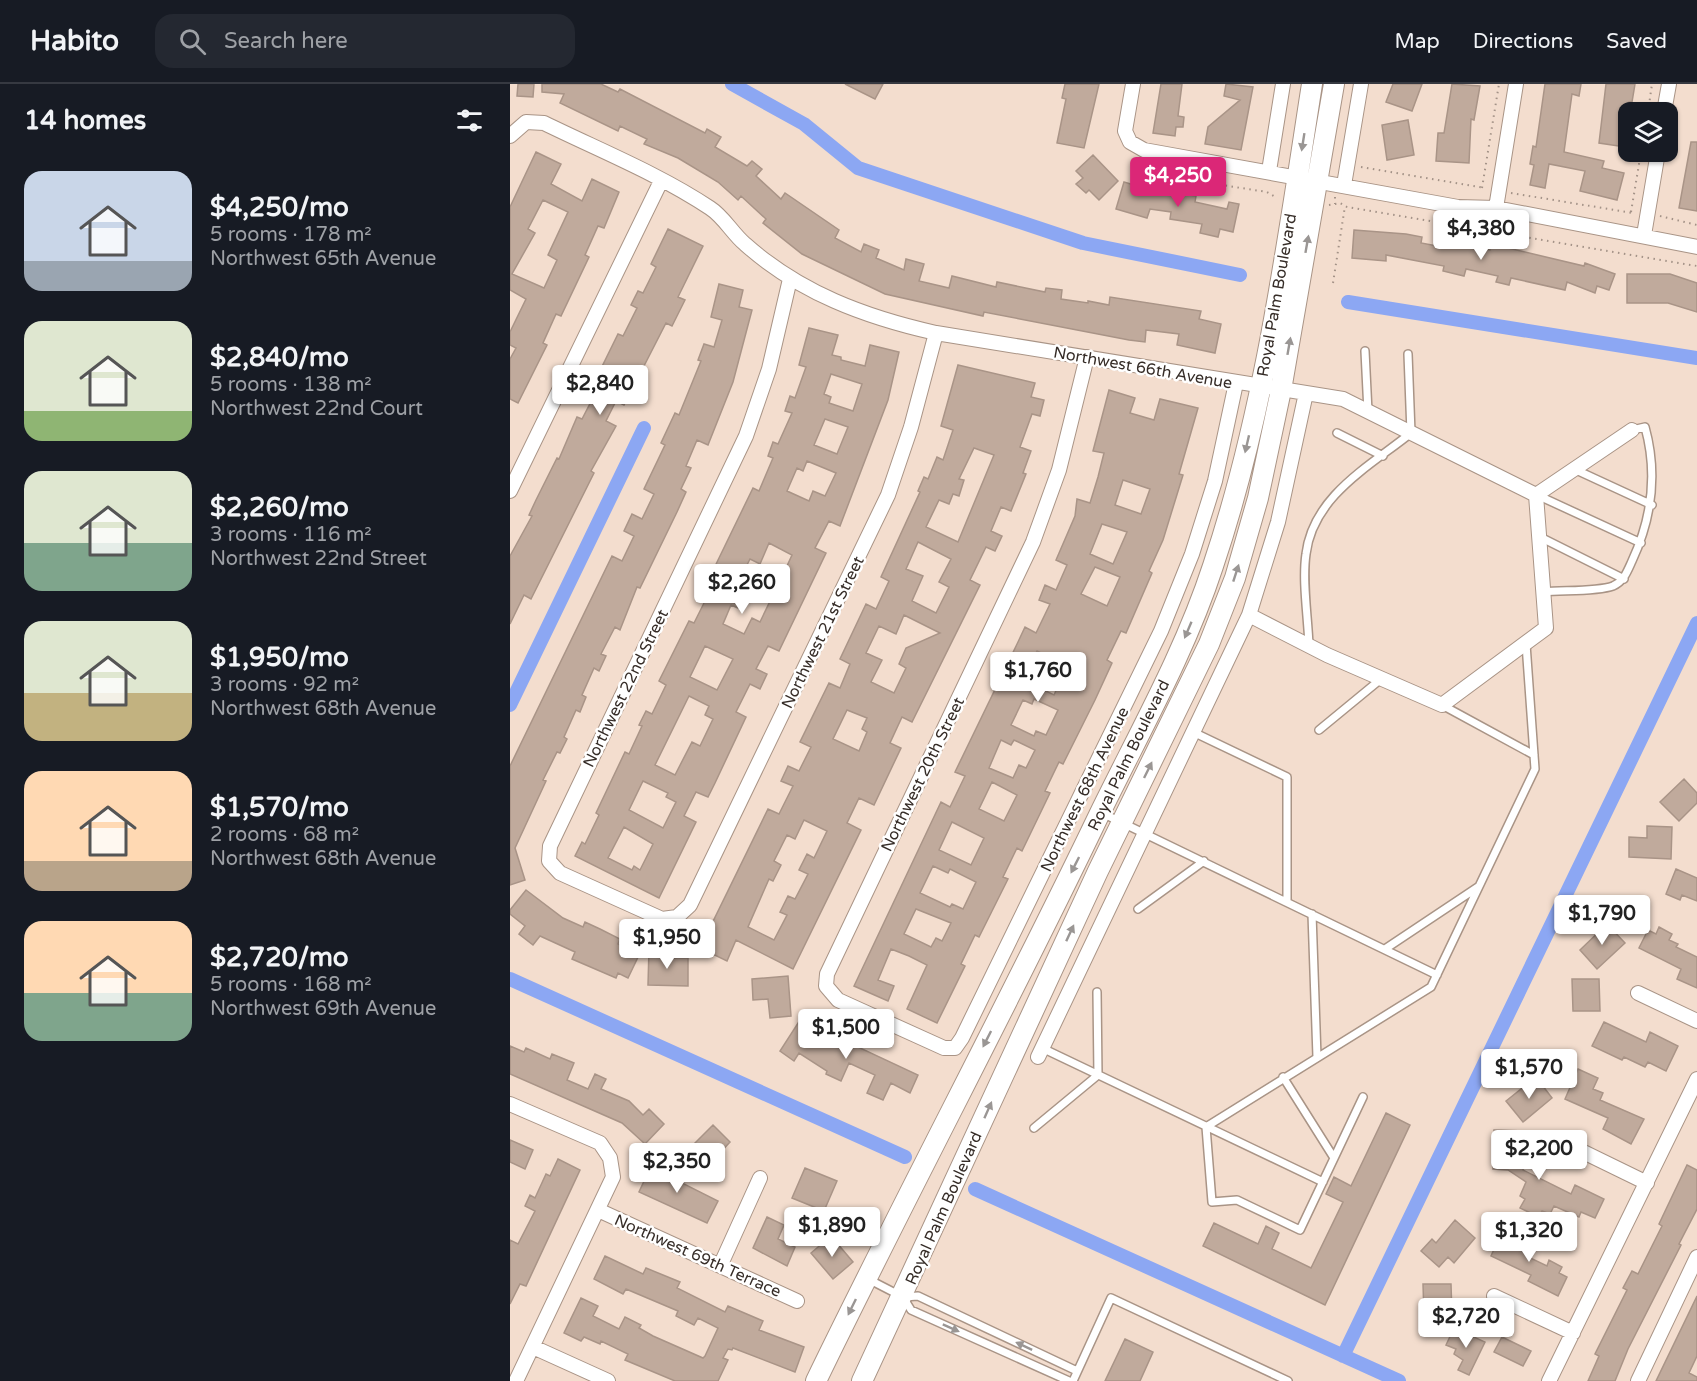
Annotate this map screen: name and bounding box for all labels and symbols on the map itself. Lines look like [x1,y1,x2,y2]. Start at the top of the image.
one-way arrow [1298,132,1307,151]
pin: $4,250 [1129,157,1227,208]
pin: $4,380 [1432,210,1530,261]
street label: Royal Palm Boulevard [1253,212,1301,378]
one-way arrow [1303,235,1312,254]
one-way arrow [1285,337,1294,356]
street label: Northwest 66th Avenue [1052,342,1234,394]
pin: $2,840 [551,365,649,416]
one-way arrow [1242,435,1251,454]
street label: Northwest 21st Street [777,553,869,712]
pin: $2,260 [693,564,791,615]
one-way arrow [1232,564,1242,582]
street label: Northwest 22nd Street [579,606,673,771]
one-way arrow [1183,621,1193,639]
pin: $1,760 [989,652,1087,703]
street label: Royal Palm Boulevard [1084,677,1174,834]
street label: Northwest 20th Street [877,694,969,855]
street label: Northwest 68th Avenue [1036,704,1134,875]
one-way arrow [1143,761,1152,778]
one-way arrow [1071,857,1080,874]
pin: $1,790 [1553,895,1651,946]
pin: $1,950 [618,919,716,970]
one-way arrow [1065,925,1074,942]
pin: $1,500 [797,1009,895,1060]
one-way arrow [982,1031,992,1048]
pin: $1,570 [1480,1049,1578,1100]
one-way arrow [983,1102,992,1119]
street label: Royal Palm Boulevard [901,1129,987,1288]
pin: $2,200 [1490,1130,1588,1181]
pin: $2,350 [628,1143,726,1194]
pin: $1,890 [783,1207,881,1258]
street label: Northwest 69th Terrace [611,1210,784,1302]
pin: $1,320 [1480,1212,1578,1263]
one-way arrow [847,1298,856,1315]
pin: $2,720 [1417,1298,1515,1349]
one-way arrow [942,1323,960,1333]
one-way arrow [1016,1341,1033,1350]

